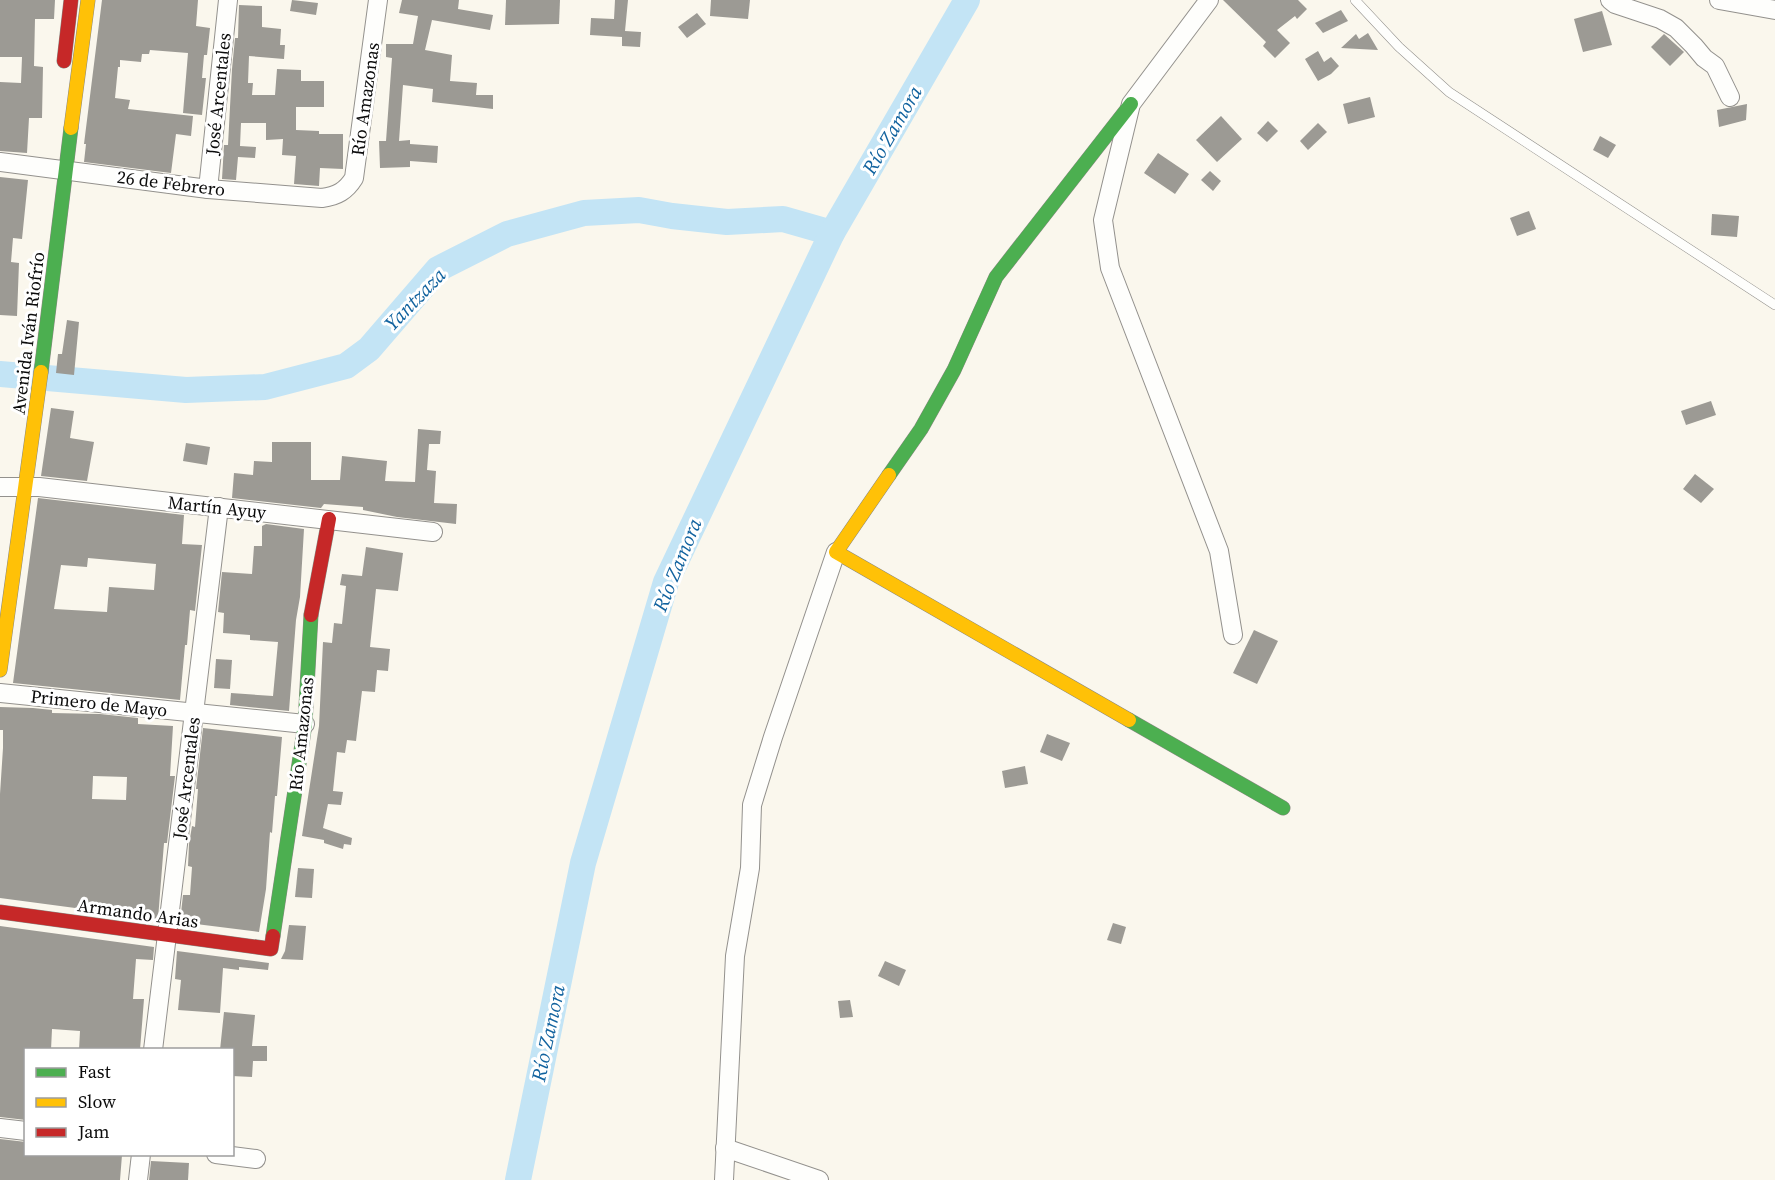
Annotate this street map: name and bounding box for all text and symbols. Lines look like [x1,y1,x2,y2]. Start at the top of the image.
street label: José Arcentales [199,31,237,157]
street label: Río Amazonas [345,40,385,157]
water label: Río Zamora [855,80,929,180]
street label: 26 de Febrero [115,164,227,202]
street label: Avenida Iván Riofrío [6,250,50,416]
water label: Yantzaza [378,261,452,337]
street label: Martín Ayuy [167,489,268,525]
water label: Río Zamora [645,514,709,617]
street label: Río Amazonas [283,676,319,792]
street label: Primero de Mayo [29,683,169,723]
street label: José Arcentales [166,715,206,842]
street label: Armando Arias [76,892,200,934]
water label: Río Zamora [524,982,572,1085]
legend [24,1048,234,1156]
text: Fast [78,1059,111,1084]
text: Slow [78,1089,116,1114]
text: Jam [77,1119,110,1144]

